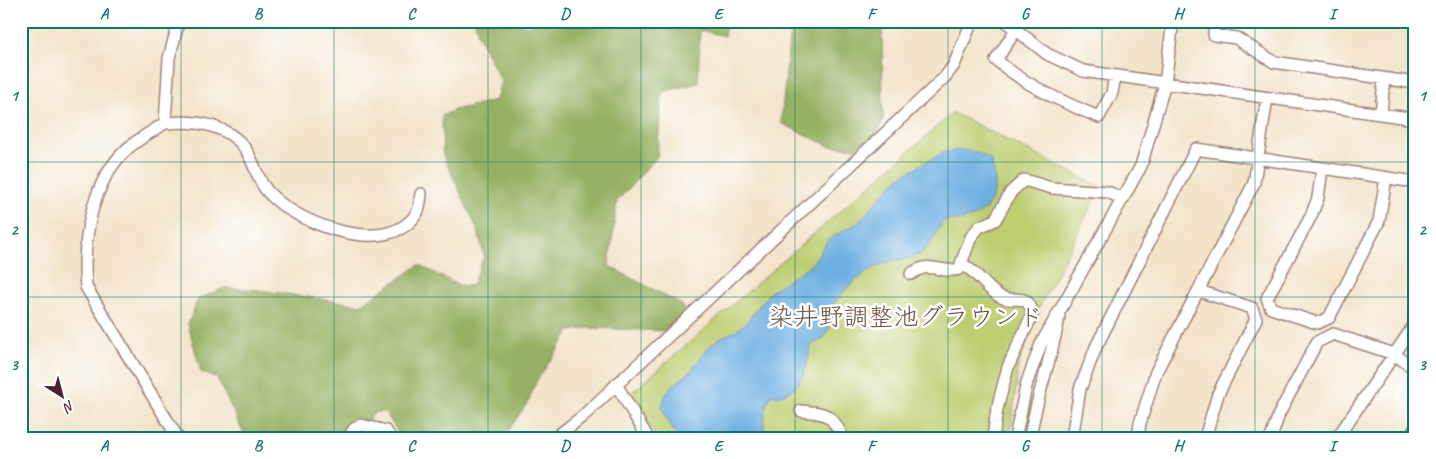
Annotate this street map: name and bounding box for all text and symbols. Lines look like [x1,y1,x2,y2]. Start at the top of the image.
text: A [100,4,110,24]
text: B [254,4,264,24]
text: C [407,4,417,24]
text: D [560,4,571,24]
text: E [714,4,725,24]
text: F [867,4,878,24]
text: G [1021,4,1031,24]
text: H [1173,4,1185,24]
text: I [1329,4,1339,24]
text: 1 [10,86,19,106]
text: 1 [1418,86,1427,106]
text: 2 [10,220,19,240]
text: 2 [1418,220,1427,240]
park label: 染井野調整池グラウンド [768,301,1044,333]
text: 3 [10,355,19,375]
text: 3 [1418,355,1427,375]
north arrow [38,372,88,422]
text: N [59,397,78,417]
text: A [100,436,110,456]
text: B [254,436,264,456]
text: C [407,436,417,456]
text: D [560,436,571,456]
text: E [714,436,725,456]
text: F [867,436,878,456]
text: G [1021,436,1031,456]
text: H [1173,436,1185,456]
text: I [1329,436,1339,456]

